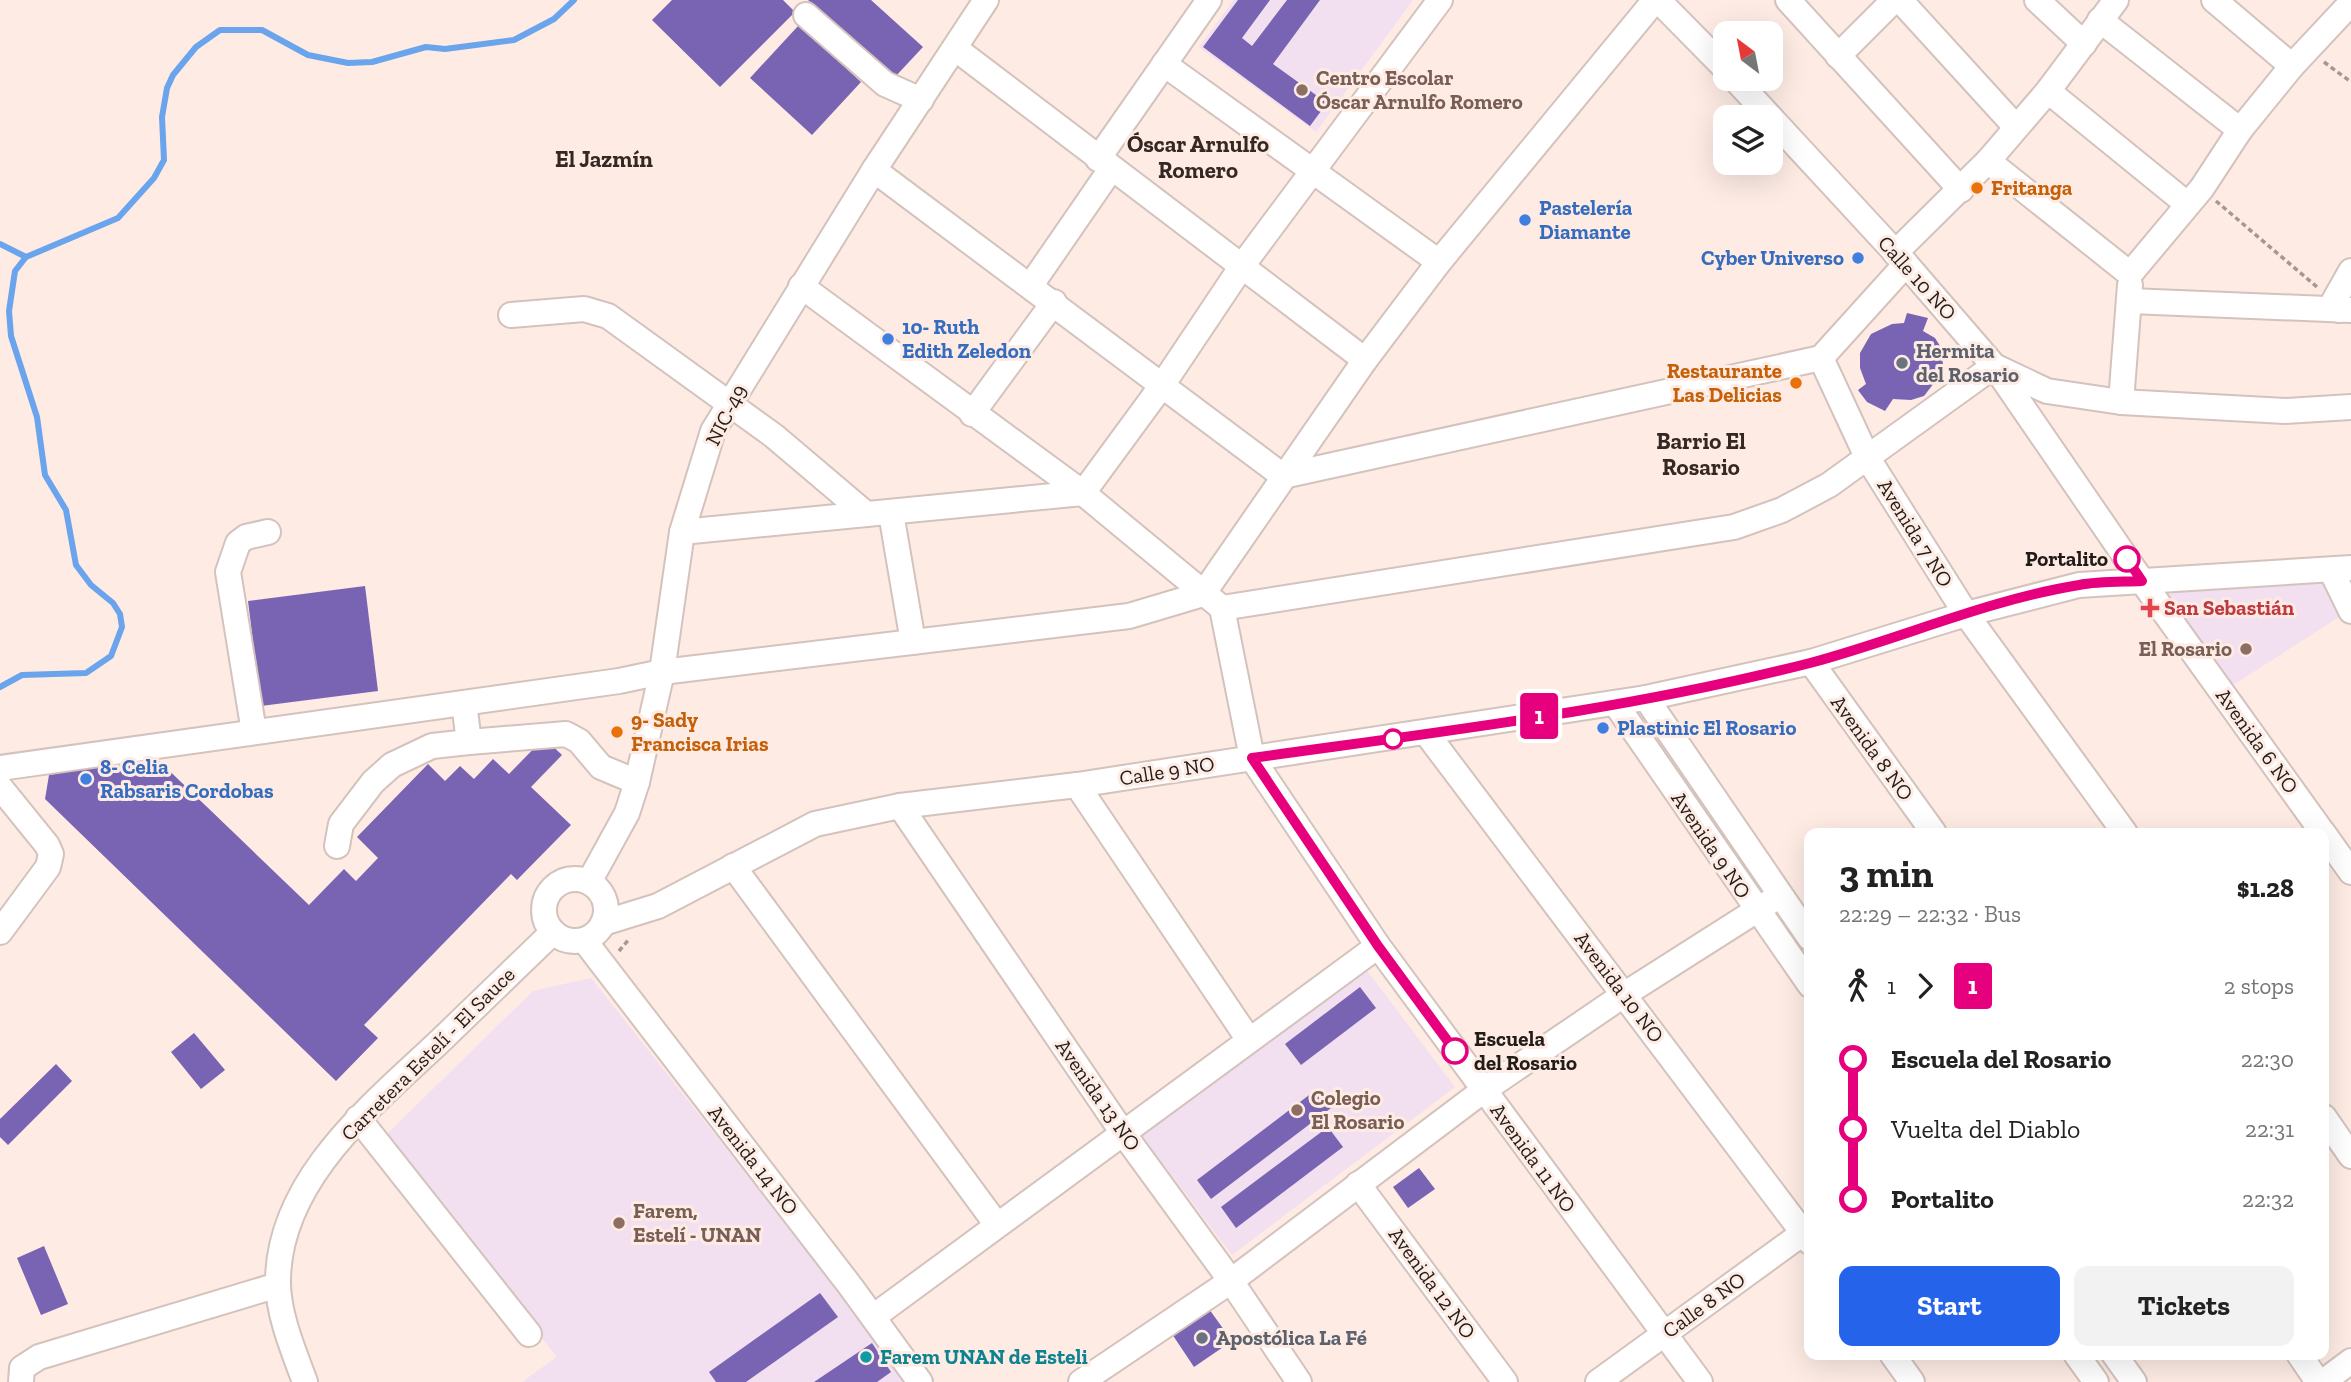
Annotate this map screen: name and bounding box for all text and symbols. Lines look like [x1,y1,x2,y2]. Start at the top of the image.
north arrow [1713,21,1783,91]
map controls [1713,21,1783,175]
place label: Centro Escolar Óscar Arnulfo Romero [1316,65,1523,114]
marker: Centro Escolar Óscar Arnulfo Romero [1294,82,1310,98]
button: layers [1713,105,1783,175]
district label: Óscar Arnulfo Romero [1127,130,1269,184]
district label: El Jazmín [555,145,653,173]
place label: Fritanga [1991,175,2073,200]
marker: Fritanga [1969,180,1985,196]
place label: Pastelería Diamante [1539,195,1633,244]
marker: Pastelería Diamante [1517,212,1533,228]
street label: Calle 10 NO [1873,230,1962,325]
place label: Cyber Universo [1701,245,1844,270]
marker: Cyber Universo [1850,250,1866,266]
place label: 10- Ruth Edith Zeledon [902,314,1032,363]
marker: 10- Ruth Edith Zeledon [880,331,896,347]
place label: Hermita del Rosario [1916,338,2019,387]
marker: Hermita del Rosario [1894,355,1910,371]
place label: Restaurante Las Delicias [1667,358,1782,407]
marker: Restaurante Las Delicias [1788,375,1804,391]
street label: NIC-49 [700,380,752,450]
district label: Barrio El Rosario [1656,427,1746,481]
street label: Avenida 7 NO [1872,474,1958,591]
place label: Portalito [2025,546,2108,571]
marker: Portalito [2114,546,2140,572]
place label: San Sebastián [2164,595,2295,620]
marker: San Sebastián [2142,600,2158,616]
place label: El Rosario [2139,636,2232,661]
marker: El Rosario [2238,641,2254,657]
street label: Avenida 6 NO [2211,683,2304,798]
street label: Avenida 8 NO [1826,690,1919,805]
line badge: 1 [1516,693,1562,739]
text: 1 [1534,701,1544,730]
place label: 9- Sady Francisca Irias [631,707,769,756]
place label: Plastinic El Rosario [1617,715,1796,740]
marker: Plastinic El Rosario [1595,720,1611,736]
marker: 9- Sady Francisca Irias [609,724,625,740]
unlabelled marker [1383,729,1403,749]
street label: Calle 9 NO [1118,751,1216,790]
place label: 8- Celia Rabsaris Cordobas [100,754,274,803]
marker: 8- Celia Rabsaris Cordobas [78,771,94,787]
street label: Avenida 9 NO [1666,786,1756,903]
text: 3 min [1839,851,1934,897]
text: $1.28 [2237,872,2294,904]
text: 22:29 – 22:32 · Bus [1839,900,2021,928]
street label: Avenida 10 NO [1569,926,1669,1047]
street label: Carretera Estelí - El Sauce [336,961,520,1146]
icon: walk [1839,967,1877,1005]
icon: forward [1906,967,1944,1005]
text: 1 [1968,971,1978,1000]
text: 1 [1887,972,1896,1000]
text: 2 stops [2224,972,2294,1000]
place label: Escuela del Rosario [1474,1026,1577,1075]
street label: Avenida 13 NO [1051,1034,1146,1155]
marker: Escuela del Rosario [1442,1038,1468,1064]
text: Escuela del Rosario [1891,1043,2111,1075]
text: 22:30 [2241,1045,2294,1073]
place label: Colegio El Rosario [1311,1085,1404,1134]
street label: Avenida 11 NO [1485,1098,1581,1217]
street label: Avenida 14 NO [703,1100,804,1219]
marker: Colegio El Rosario [1289,1102,1305,1118]
text: Vuelta del Diablo [1891,1113,2080,1145]
text: 22:31 [2245,1115,2294,1143]
text: Portalito [1891,1183,1994,1215]
text: 22:32 [2242,1185,2294,1213]
place label: Farem, Estelí - UNAN [633,1198,761,1247]
marker: Farem, Estelí - UNAN [611,1215,627,1231]
street label: Avenida 12 NO [1384,1222,1481,1343]
street label: Calle 8 NO [1657,1266,1750,1343]
button: Start [1839,1266,2060,1346]
button: Tickets [2074,1266,2294,1346]
place label: Apostólica La Fé [1216,1325,1367,1350]
marker: Apostólica La Fé [1194,1330,1210,1346]
place label: Farem UNAN de Esteli [880,1344,1088,1369]
marker: Farem UNAN de Esteli [858,1349,874,1365]

